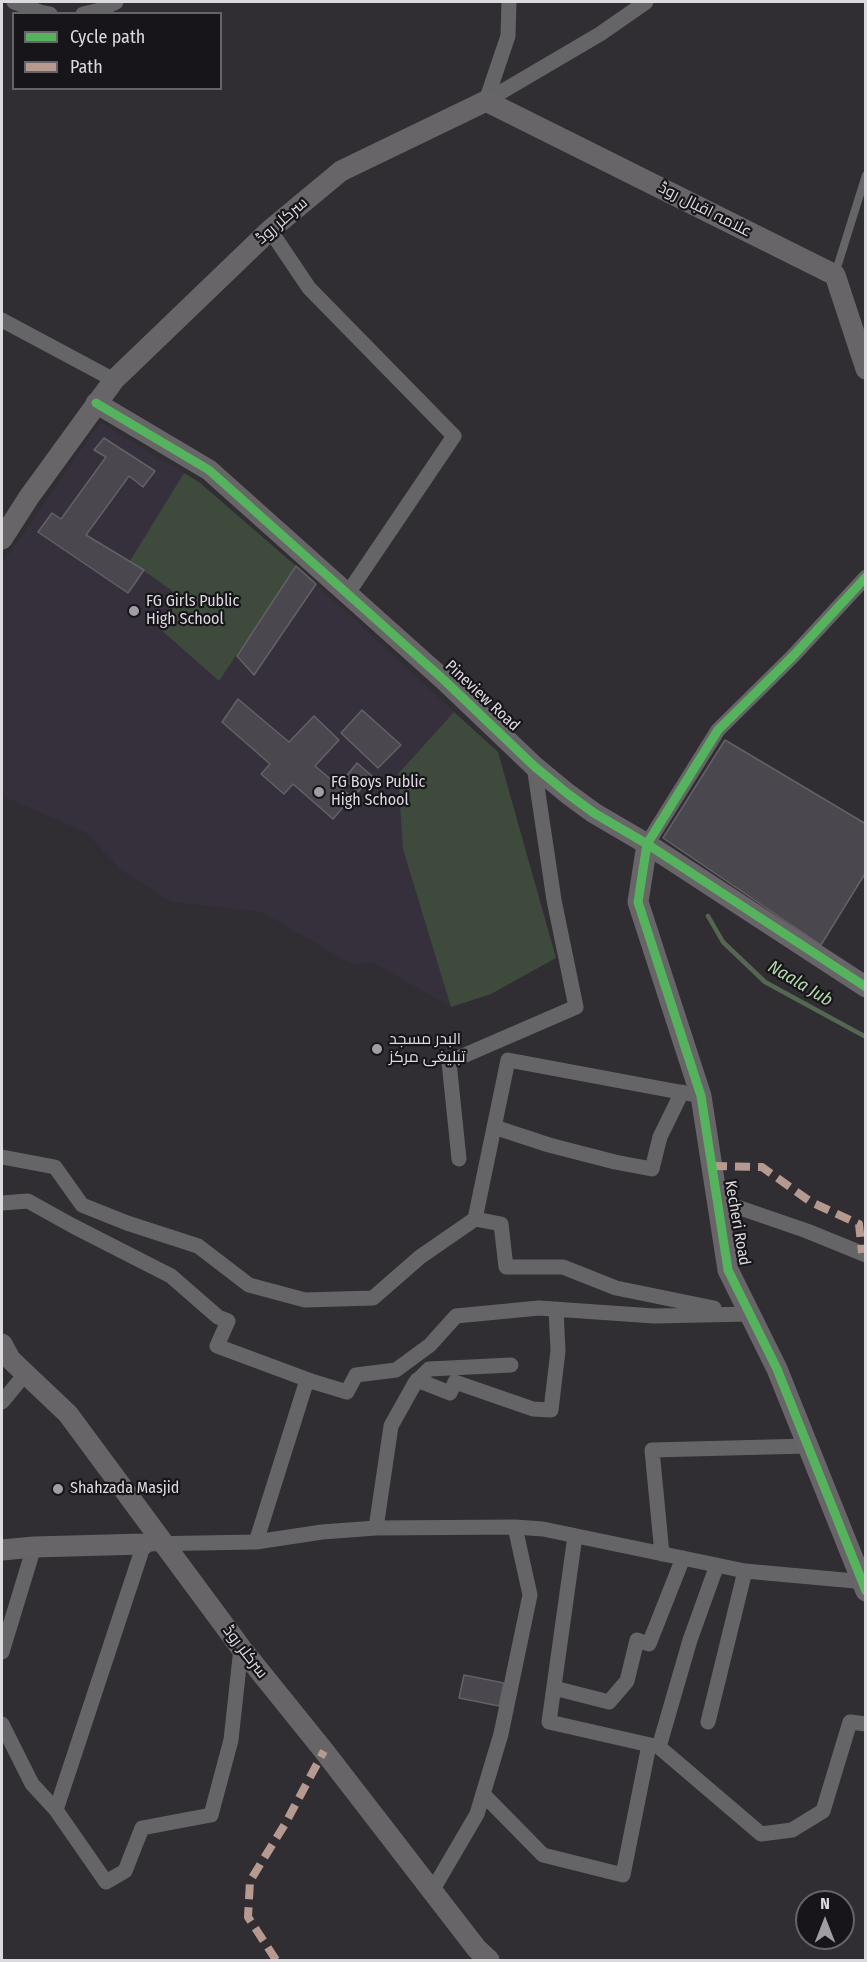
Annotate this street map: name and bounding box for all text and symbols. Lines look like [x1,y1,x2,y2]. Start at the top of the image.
legend [12,12,222,90]
text: Cycle path [70,26,145,48]
text: Path [70,56,103,78]
street label: علامہ اقبال روڈ [655,178,755,242]
street label: سرکلر روڈ [252,193,312,249]
place label: FG Girls Public High School [146,592,239,630]
marker: FG Girls Public High School [127,604,141,618]
street label: Pineview Road [441,657,523,735]
place label: FG Boys Public High School [331,773,425,811]
marker: FG Boys Public High School [312,785,326,799]
water label: Naala Jub [764,956,836,1012]
place label: البدر مسجد تبلیغی مرکز [389,1030,466,1068]
marker: البدر مسجد تبلیغی مرکز [370,1042,384,1056]
street label: Kecheri Road [720,1179,754,1267]
place label: Shahzada Masjid [70,1479,179,1499]
marker: Shahzada Masjid [51,1482,65,1496]
street label: سرکلر روڈ [218,1622,272,1682]
north arrow [795,1890,855,1950]
text: N [820,1894,830,1913]

